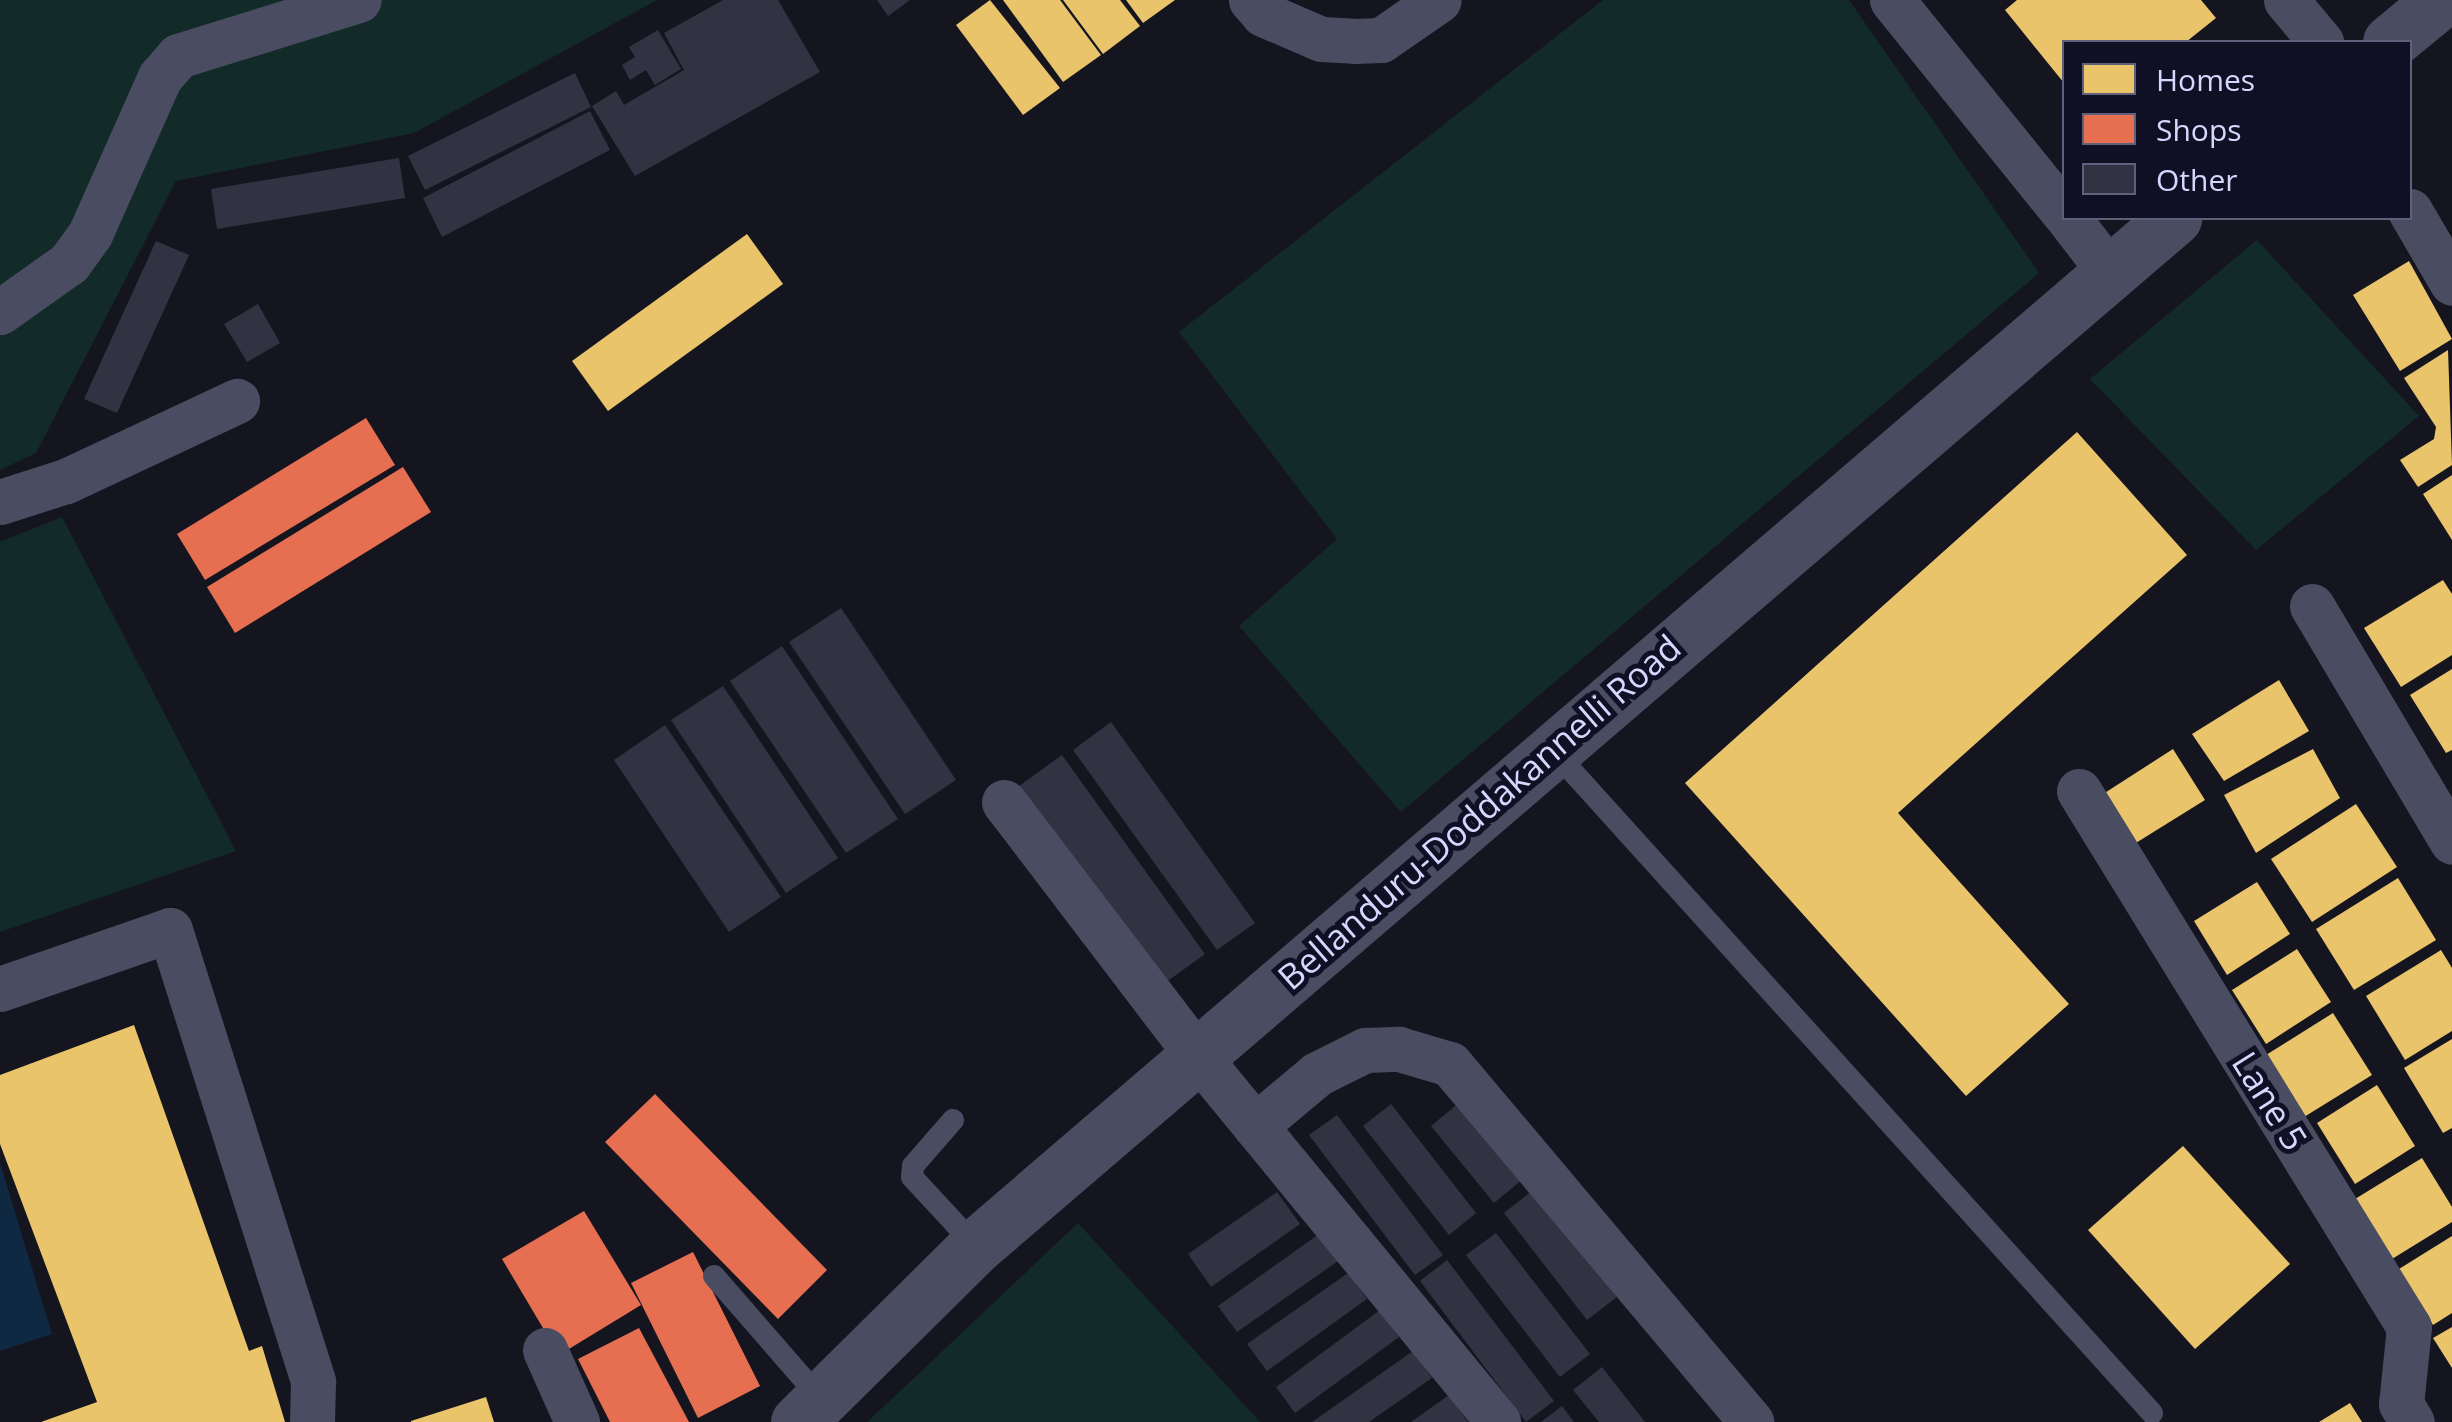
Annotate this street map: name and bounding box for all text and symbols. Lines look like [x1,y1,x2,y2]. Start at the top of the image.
legend [2062,40,2412,220]
text: Homes [2156,59,2255,100]
text: Shops [2156,109,2242,150]
text: Other [2156,159,2238,200]
street label: Bellanduru-Doddakannelli Road [1269,626,1689,998]
street label: Lane 5 [2224,1044,2316,1158]

